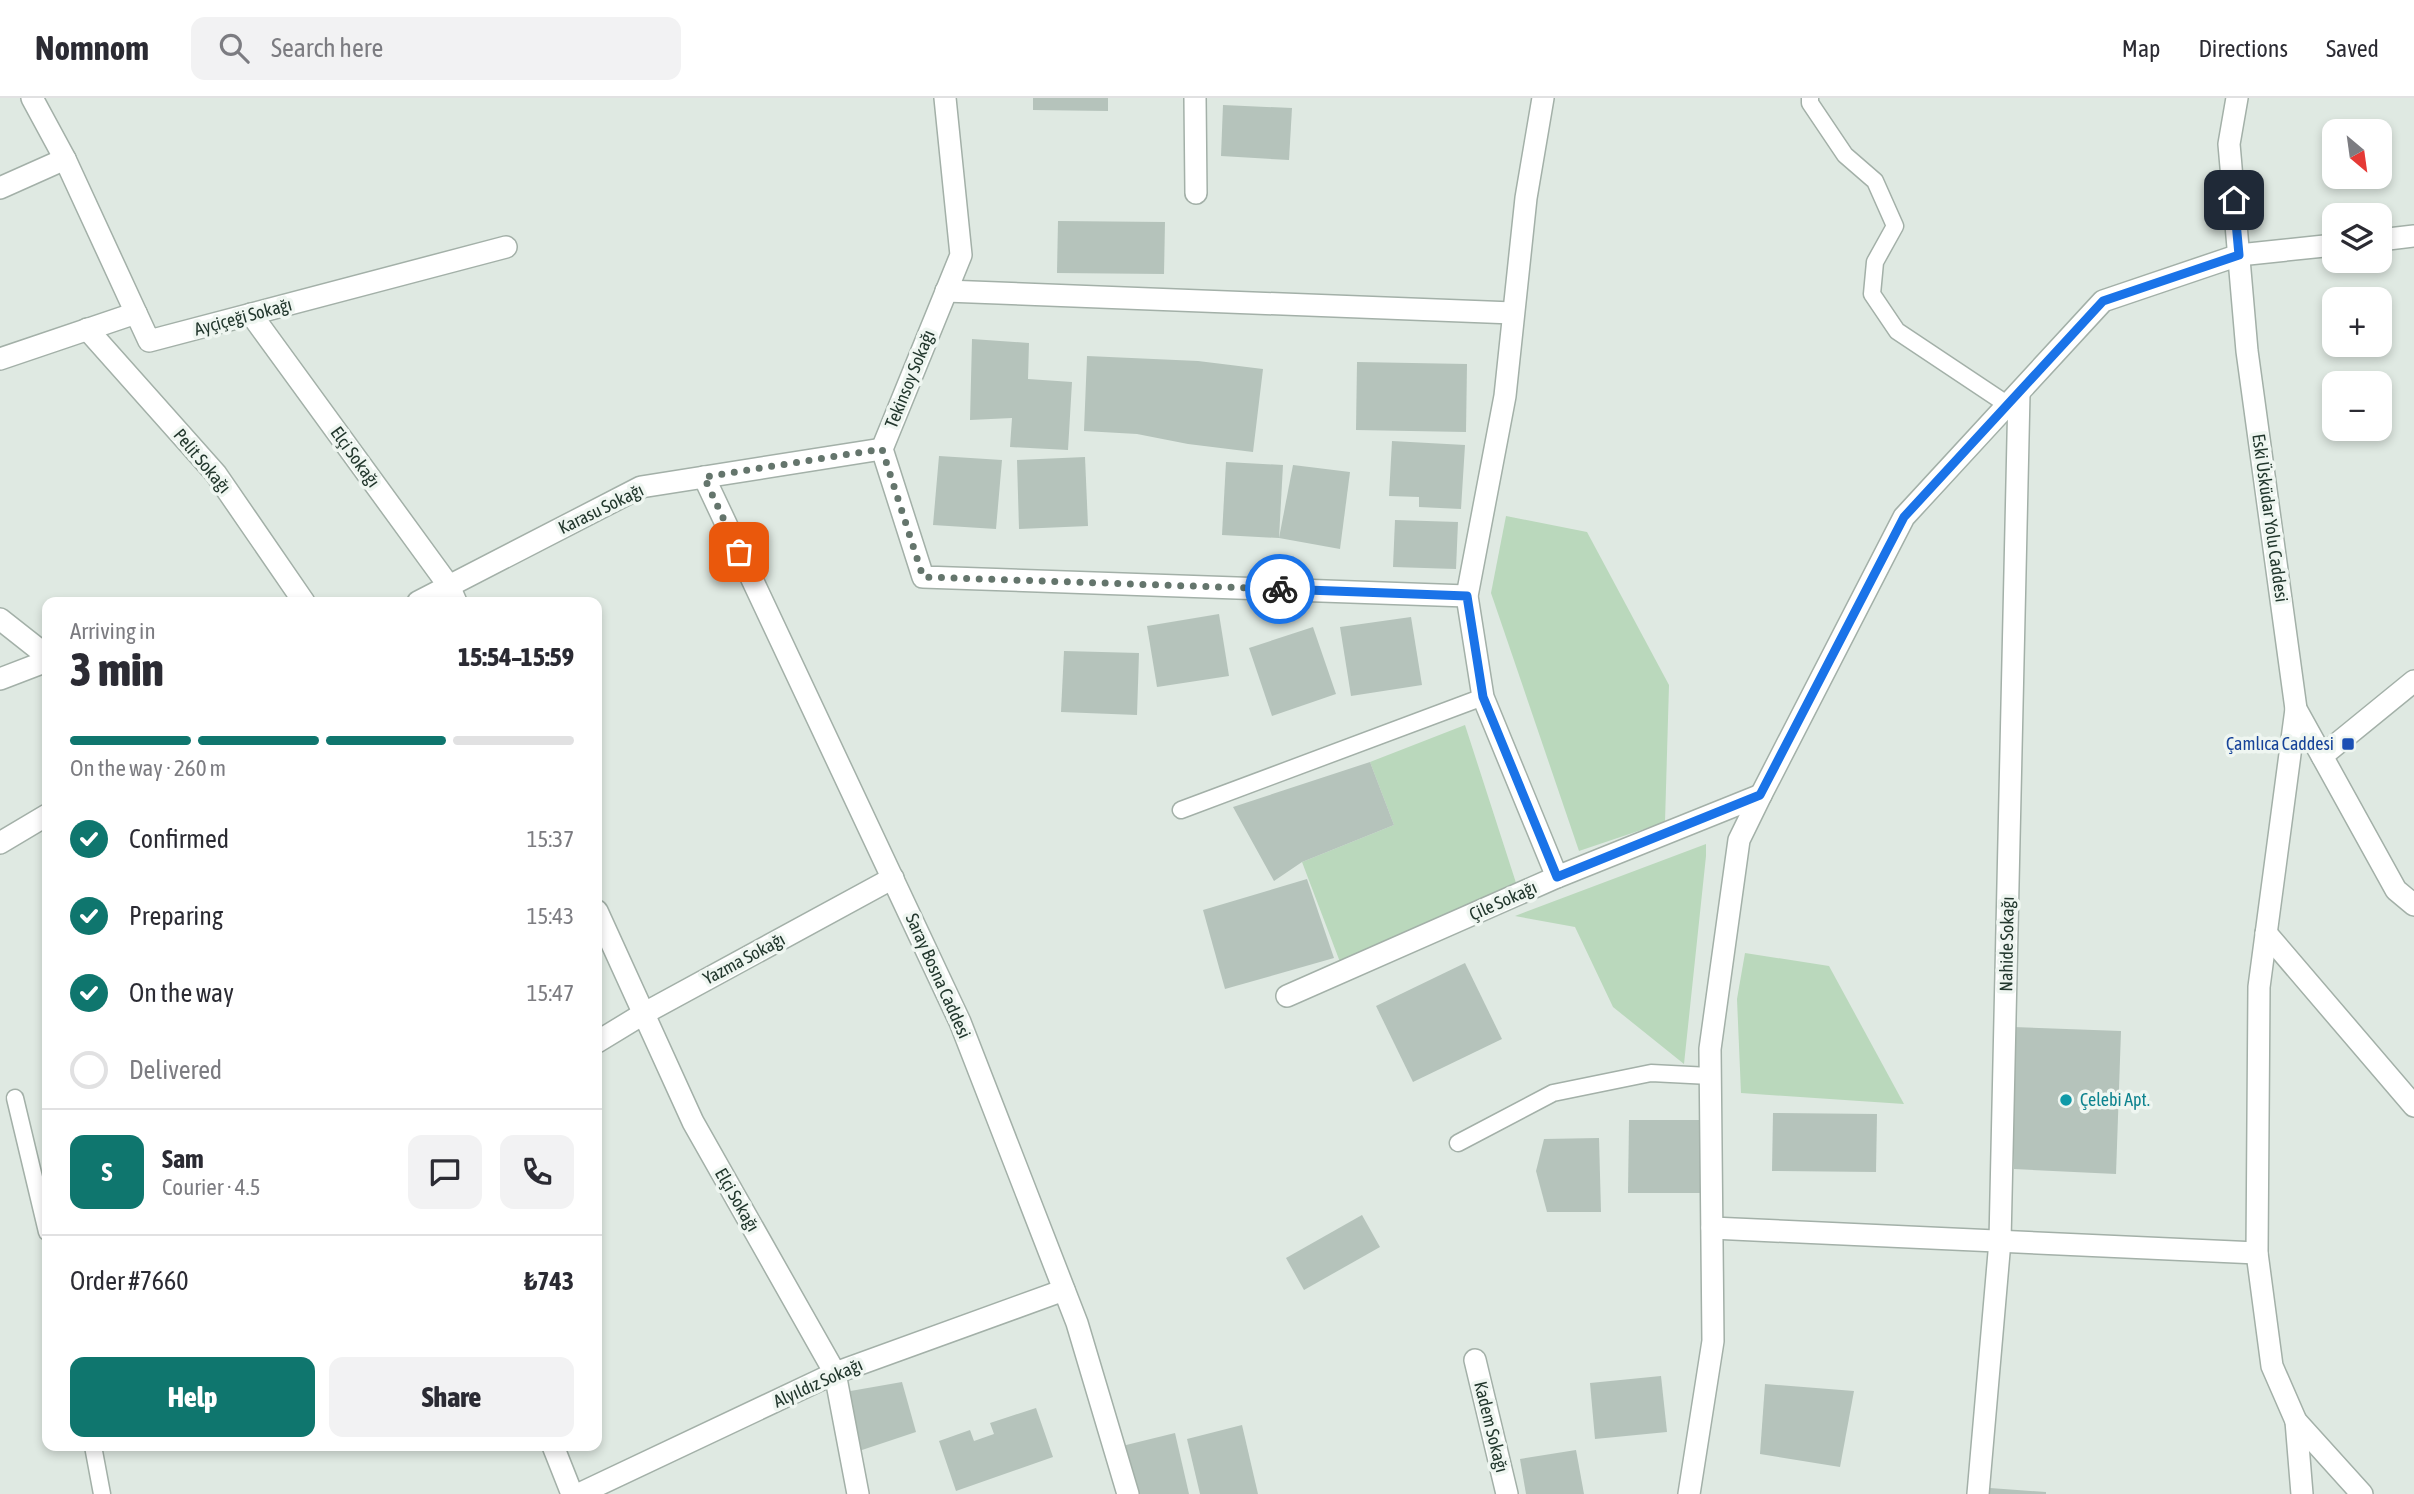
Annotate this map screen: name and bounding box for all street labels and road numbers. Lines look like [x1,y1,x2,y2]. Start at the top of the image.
street label: Ayçiçeği Sokağı [192,293,294,340]
street label: Tekinsoy Sokağı [880,327,939,431]
street label: Elçi Sokağı [326,422,384,491]
street label: Pelit Sokağı [169,424,235,497]
street label: Eski Üsküdar Yolu Caddesi [2248,432,2293,603]
street label: Karasu Sokağı [555,479,647,538]
street label: Çile Sokağı [1466,876,1540,925]
street label: Nahide Sokağı [1995,896,2018,992]
street label: Saray Bosna Caddesi [902,910,975,1041]
street label: Yazma Sokağı [699,928,788,989]
street label: Elçi Sokağı [711,1164,764,1235]
street label: Alyıldız Sokağı [770,1354,866,1412]
street label: Kadem Sokağı [1470,1379,1513,1475]

